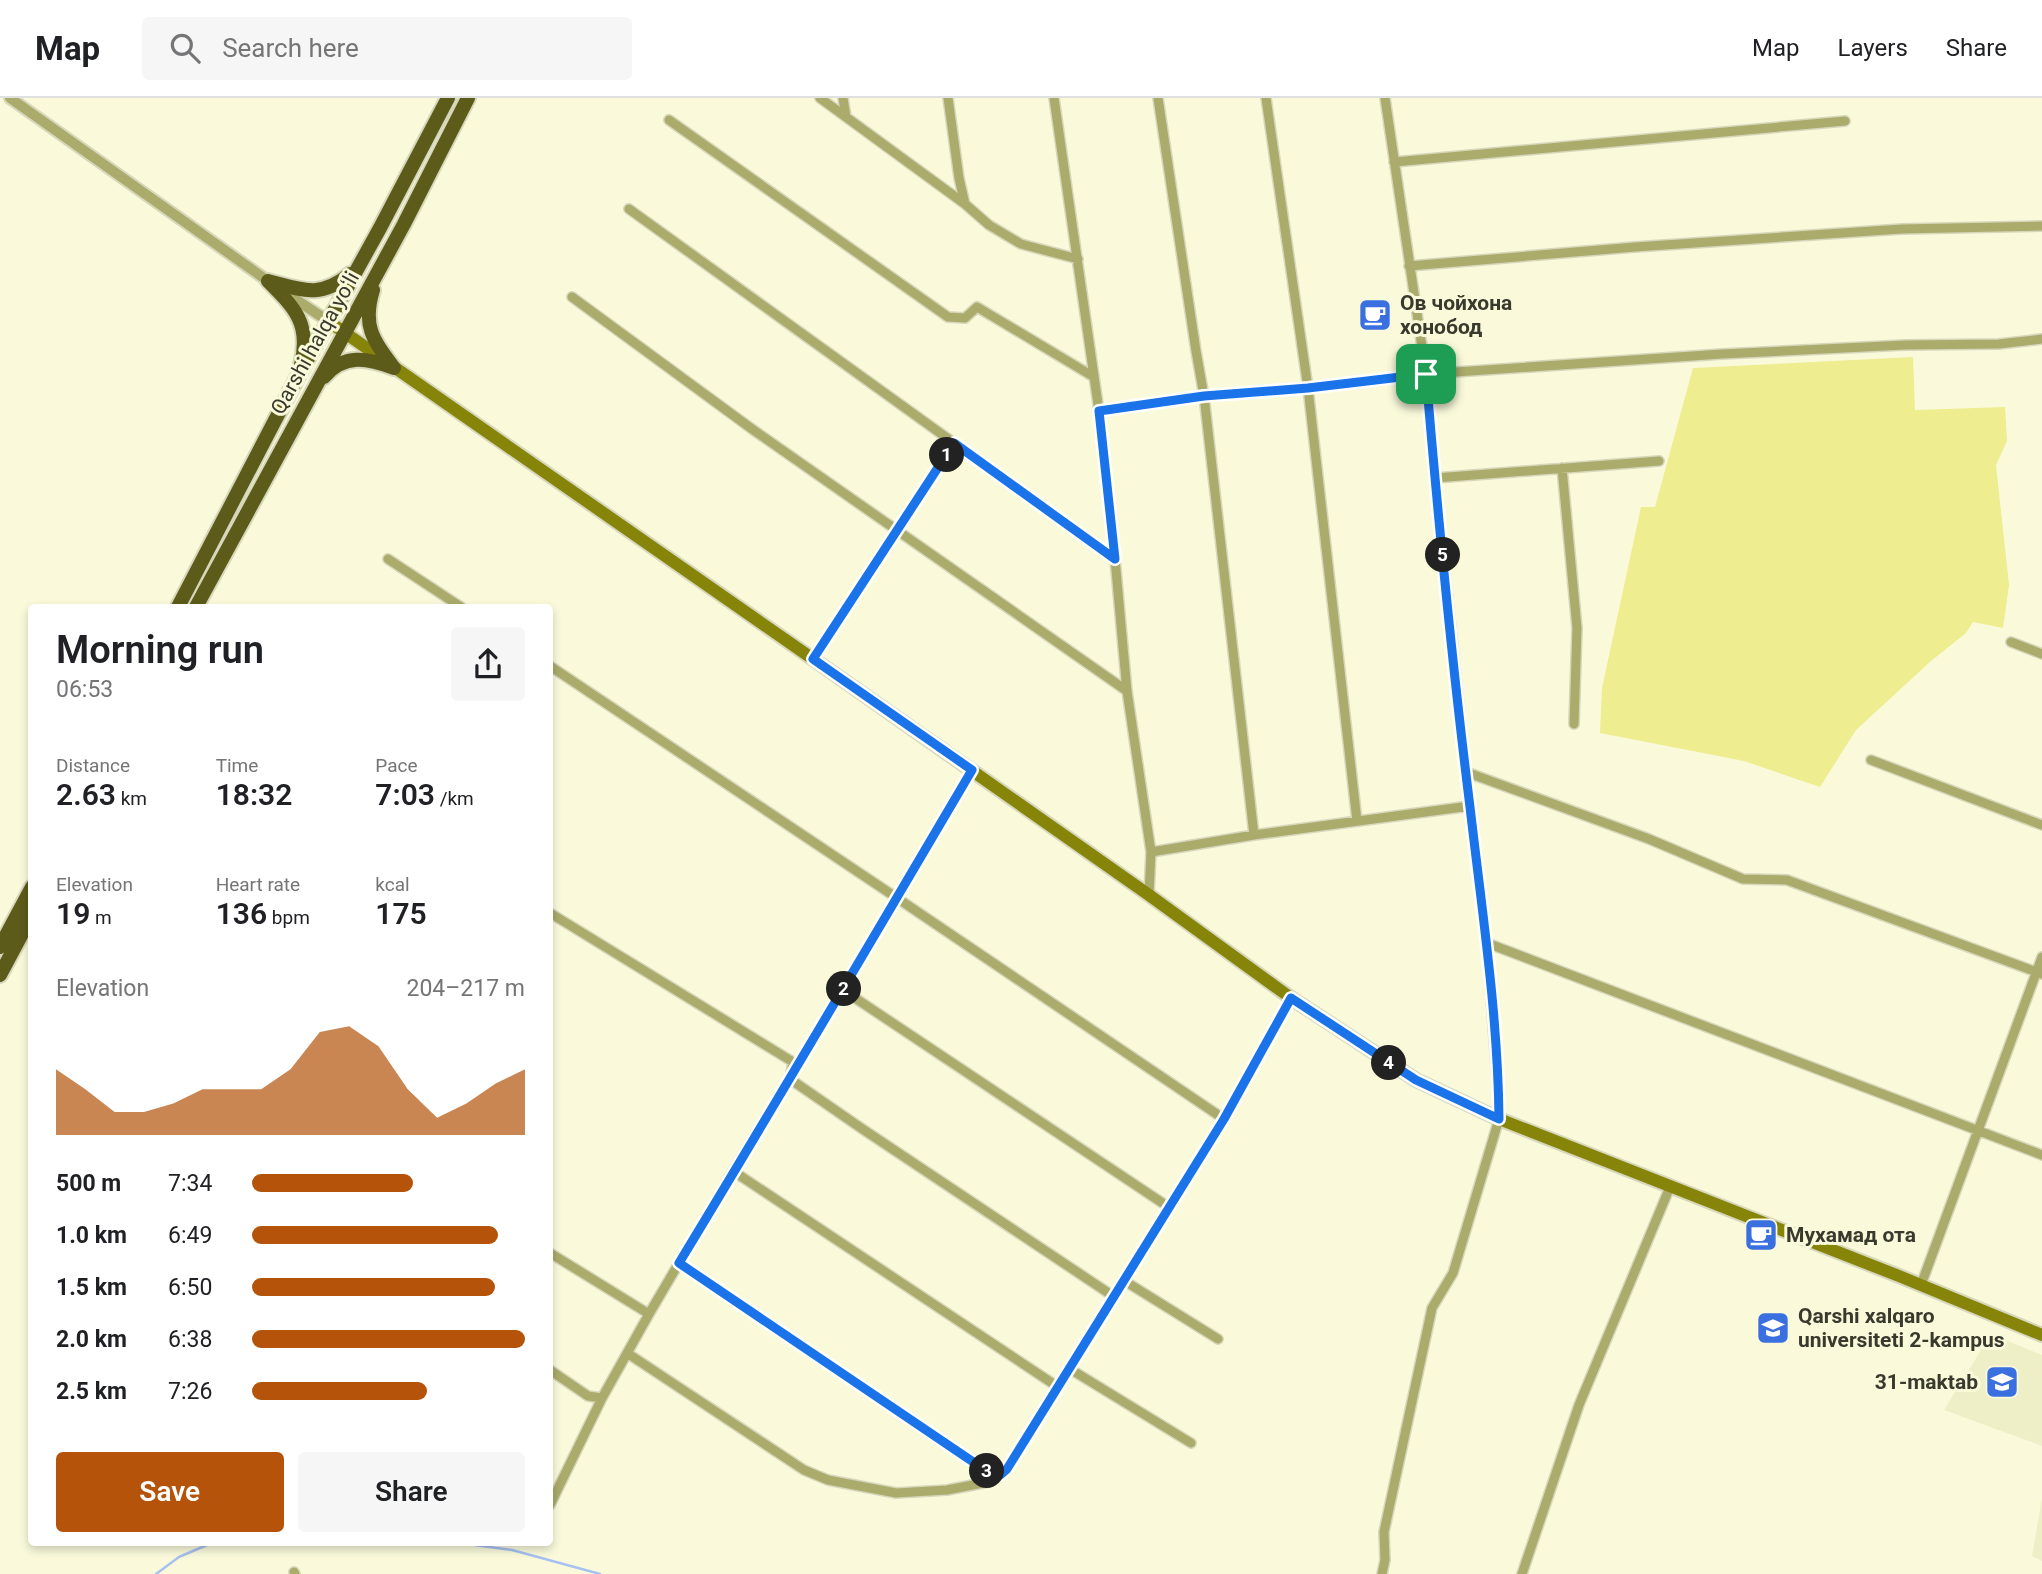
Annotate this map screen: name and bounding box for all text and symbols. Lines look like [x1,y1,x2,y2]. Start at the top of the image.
search box [142,17,632,80]
text: Map [35,29,100,68]
icon: search [166,29,204,67]
text: Search here [222,33,359,63]
text: Map [1752,34,1800,62]
text: Layers [1838,34,1908,62]
text: Share [1946,34,2007,62]
street label: Qarshi halqa yoʻli [266,268,364,418]
place label: Ов чойхона хонобод [1400,291,1512,339]
cafe icon: Ов чойхона хонобод [1356,296,1394,334]
pin [1396,344,1456,404]
icon: arrive [1407,355,1445,393]
pin: 1 [930,438,964,472]
text: 1 [941,443,952,466]
pin: 5 [1426,538,1460,573]
text: 5 [1437,543,1448,566]
button: share [451,627,525,701]
text: Morning run [56,628,264,672]
text: 06:53 [56,676,113,703]
text: Distance [56,754,130,777]
text: Time [216,754,258,777]
text: Pace [375,754,418,777]
text: 2.63 [56,777,116,812]
text: 18:32 [216,777,292,812]
text: 7:03 [375,777,435,812]
text: km [116,787,147,810]
text: /km [435,787,474,810]
text: Elevation [56,873,133,896]
text: Heart rate [216,873,300,896]
text: kcal [375,873,410,896]
text: 19 [56,896,90,931]
text: 136 [216,896,267,931]
text: 175 [375,896,427,931]
text: m [90,906,112,929]
text: bpm [267,906,310,929]
pin: 2 [826,972,862,1006]
text: Elevation [56,975,149,1002]
text: 204–217 m [406,975,525,1002]
text: 2 [838,977,849,1000]
pin: 4 [1372,1046,1406,1080]
text: 4 [1383,1051,1394,1074]
text: 500 m [56,1170,121,1197]
text: 7:34 [168,1170,212,1197]
cafe icon: Мухамад ота [1742,1216,1780,1254]
text: 1.0 km [56,1222,127,1249]
text: 6:49 [168,1222,212,1249]
place label: Мухамад ота [1786,1223,1916,1247]
text: 1.5 km [56,1274,127,1301]
text: 6:50 [168,1274,212,1301]
place label: Qarshi xalqaro universiteti 2-kampus [1798,1304,2005,1352]
school or university icon: Qarshi xalqaro universiteti 2-kampus [1754,1309,1792,1347]
text: 2.0 km [56,1326,127,1353]
text: 6:38 [168,1326,212,1353]
school or university icon: 31-maktab [1983,1363,2021,1401]
place label: 31-maktab [1875,1370,1978,1394]
text: 2.5 km [56,1378,127,1405]
text: 7:26 [168,1378,212,1405]
button: Save [56,1452,284,1532]
button: Share [298,1452,525,1532]
pin: 3 [970,1454,1004,1488]
text: 3 [981,1459,992,1482]

